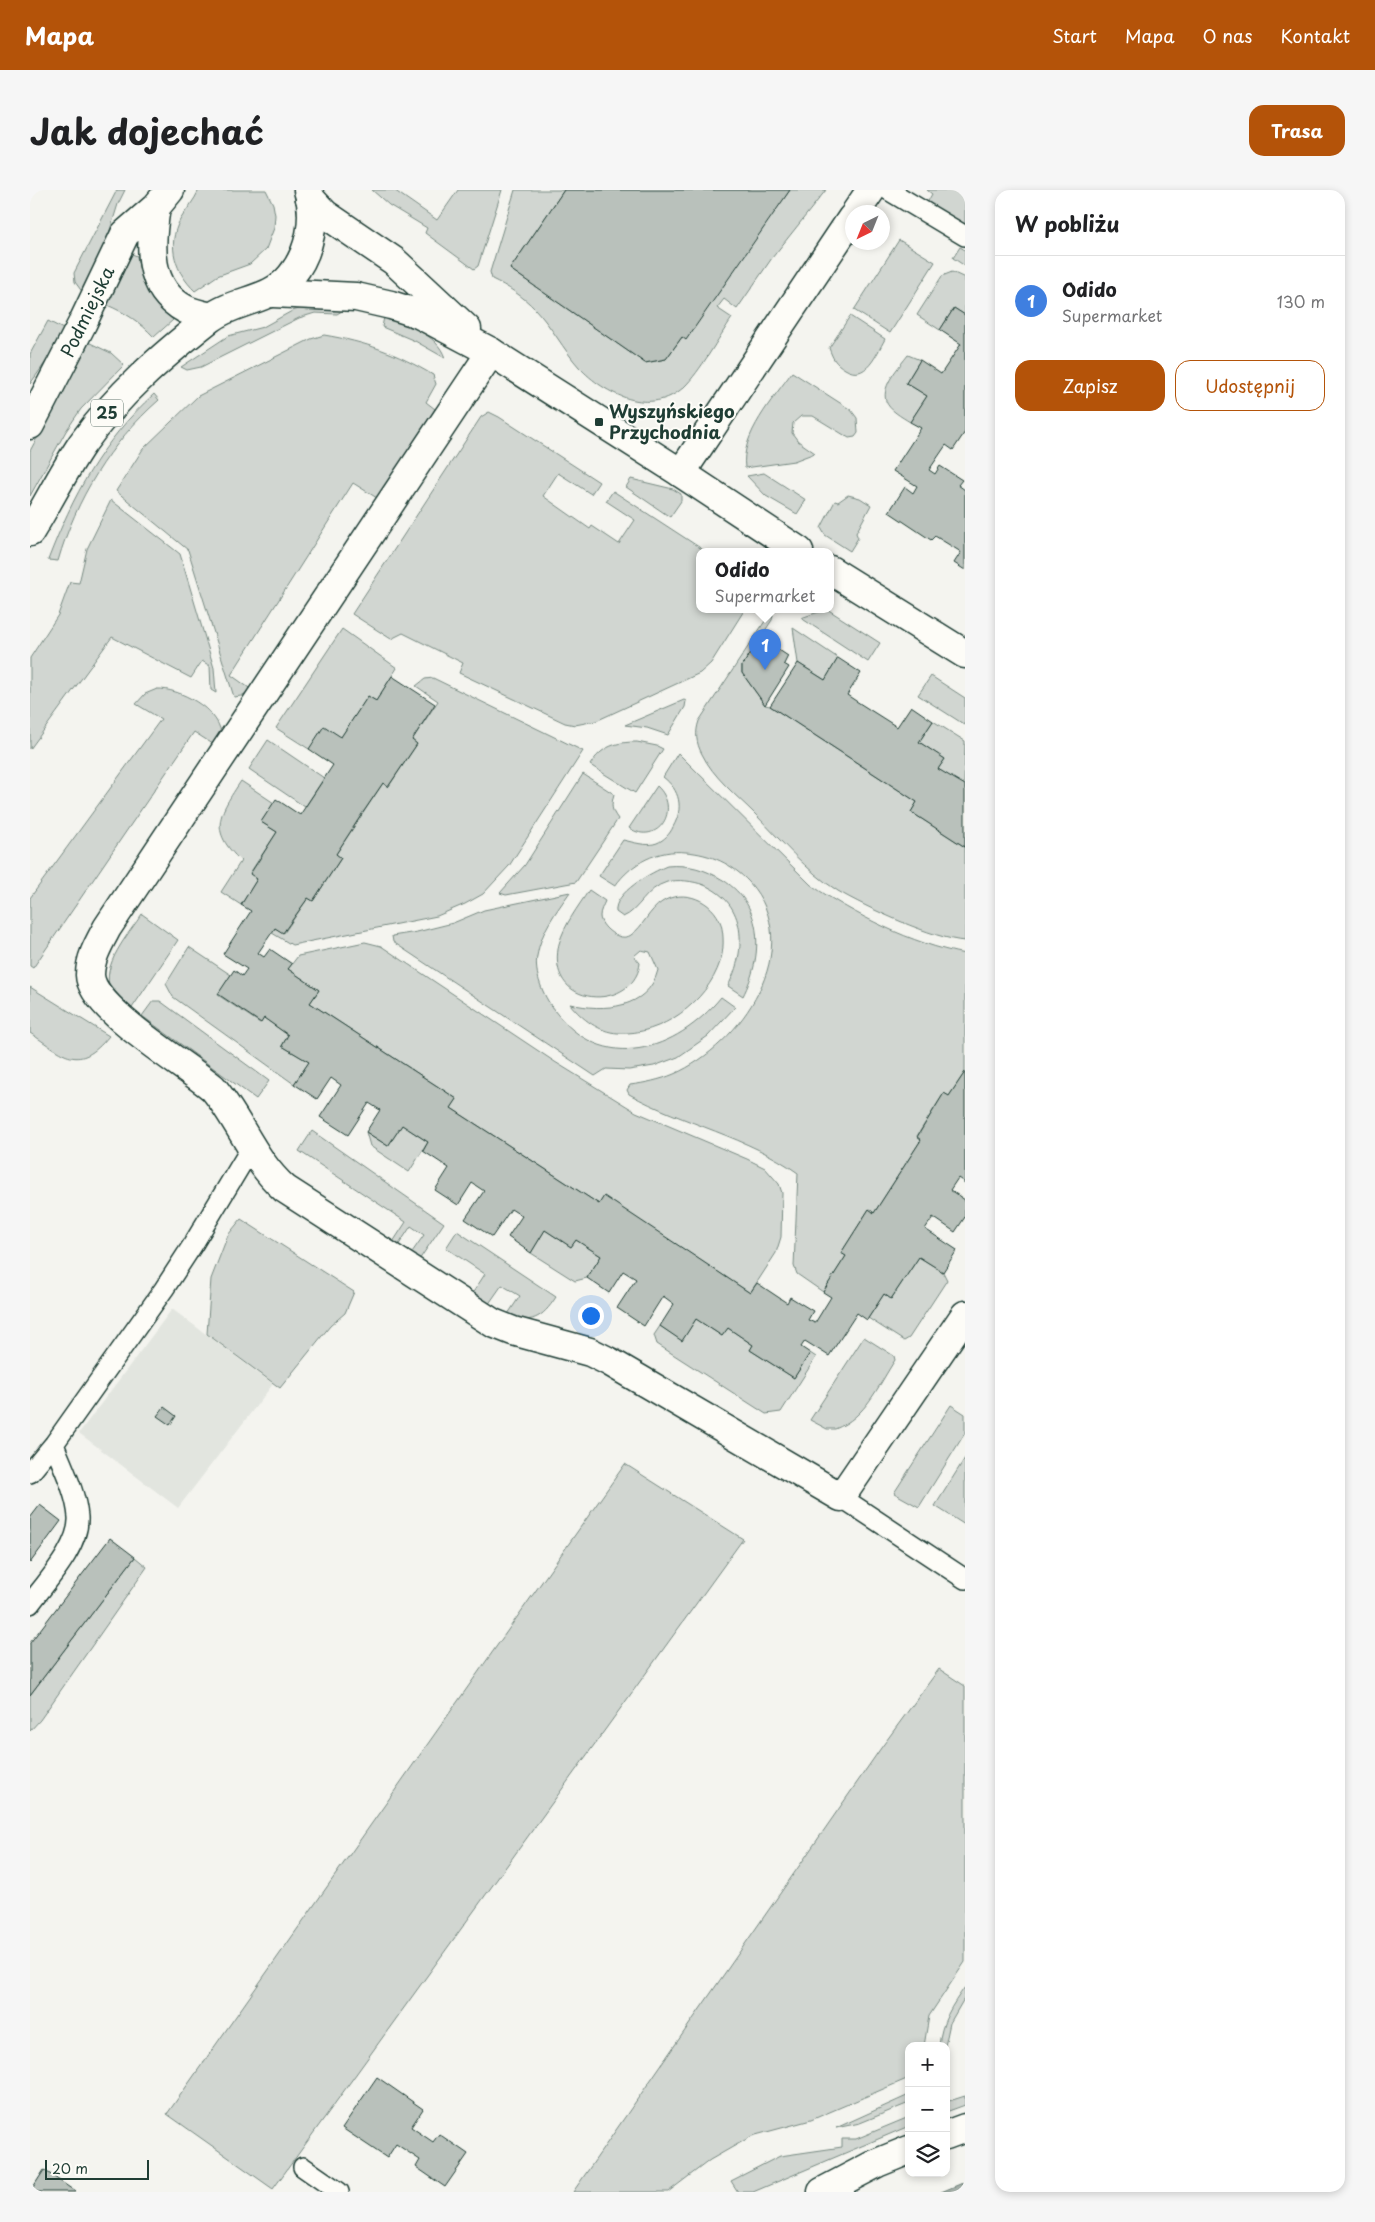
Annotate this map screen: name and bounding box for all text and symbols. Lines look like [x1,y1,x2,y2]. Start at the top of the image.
text: Mapa [25,17,94,53]
text: Start [1052,22,1097,49]
text: Mapa [1125,22,1174,49]
text: O nas [1202,22,1252,49]
text: Kontakt [1280,22,1350,49]
text: Jak dojechać [30,104,264,157]
button: Trasa [1249,105,1345,156]
north arrow [845,205,890,250]
text: W pobliżu [1015,207,1120,239]
street label: Podmiejska [53,261,121,361]
text: Odido [1062,275,1117,303]
text: 1 [1027,289,1035,313]
text: 130 m [1277,289,1325,313]
text: Supermarket [1062,303,1162,327]
button: Zapisz [1015,360,1165,411]
button: Udostępnij [1175,360,1325,411]
place label: Wyszyńskiego Przychodnia [609,397,735,445]
road number: 25 [91,400,123,427]
marker: Wyszyńskiego Przychodnia [593,416,605,428]
popup [696,548,834,613]
text: Odido [715,555,770,583]
text: Supermarket [715,583,815,607]
pin: 1 [749,629,781,670]
your location [578,1303,604,1329]
map controls [905,2042,950,2177]
button: + [905,2042,950,2087]
button: − [905,2087,950,2132]
button: layers [905,2132,950,2177]
scale bar [45,2157,149,2180]
text: 20 m [52,2158,88,2179]

